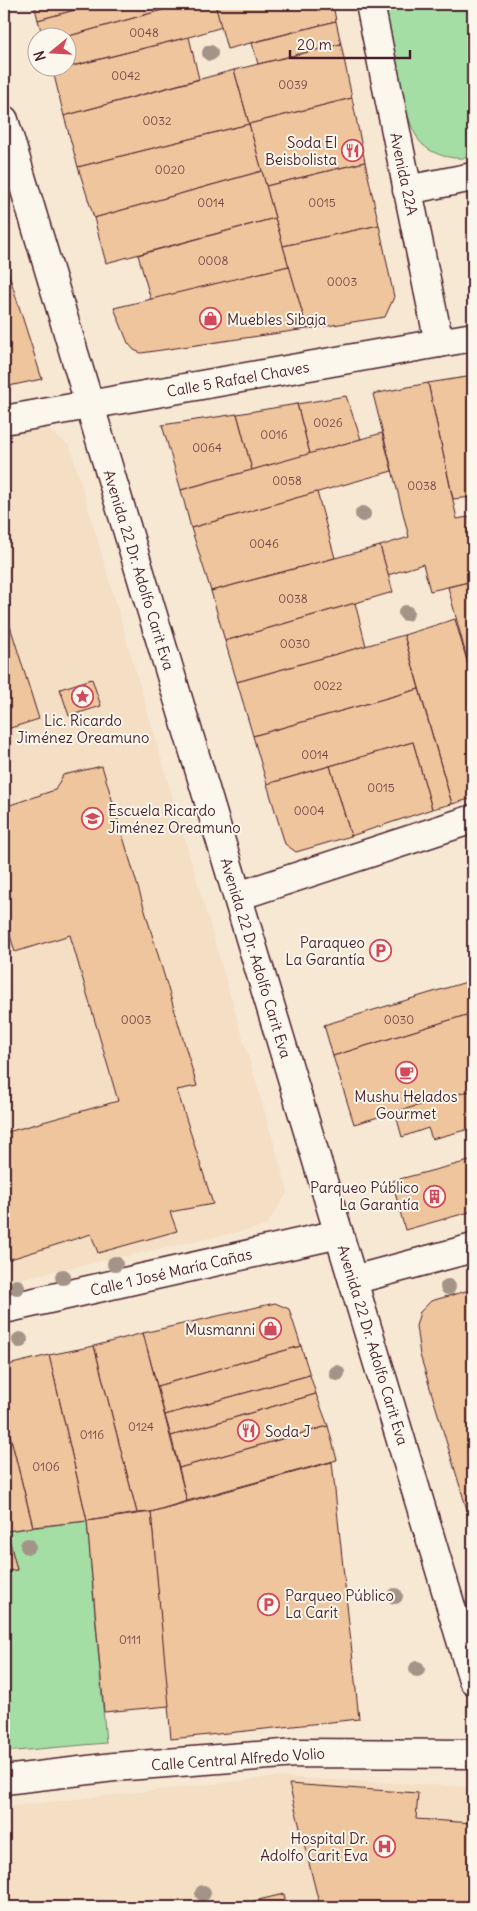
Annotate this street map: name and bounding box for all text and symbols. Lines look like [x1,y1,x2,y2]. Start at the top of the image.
house number: 0048 [129,25,159,40]
north arrow [28,28,78,78]
scale bar [290,28,410,60]
text: 20 m [297,35,332,54]
text: N [30,49,50,63]
house number: 0042 [111,68,141,83]
house number: 0039 [278,77,308,92]
house number: 0032 [142,113,172,128]
street label: Avenida 22A [386,131,422,217]
place label: Soda El Beisbolista [265,133,337,169]
restaurant icon: Soda El Beisbolista [341,139,365,163]
house number: 0020 [155,162,185,177]
house number: 0014 [197,195,225,210]
house number: 0015 [308,195,336,210]
house number: 0008 [198,253,228,268]
house number: 0003 [327,274,357,289]
shop icon: Muebles Sibaja [199,307,223,331]
place label: Muebles Sibaja [227,310,327,329]
street label: Calle 5 Rafael Chaves [165,357,311,401]
house number: 0026 [313,415,343,430]
house number: 0016 [260,427,288,442]
house number: 0064 [192,440,222,455]
street label: Avenida 22 Dr. Adolfo Carit Eva [99,468,179,673]
house number: 0058 [272,473,302,488]
house number: 0038 [407,478,437,493]
house number: 0046 [249,536,279,551]
house number: 0038 [278,591,308,606]
house number: 0030 [280,636,310,651]
house number: 0022 [314,678,343,693]
place icon: Lic. Ricardo Jiménez Oreamuno [71,685,95,709]
place label: Lic. Ricardo Jiménez Oreamuno [17,711,149,747]
house number: 0014 [301,747,329,762]
house number: 0015 [367,780,395,795]
place label: Escuela Ricardo Jiménez Oreamuno [108,801,241,837]
house number: 0004 [294,803,324,818]
school or university icon: Escuela Ricardo Jiménez Oreamuno [80,807,104,831]
street label: Avenida 22 Dr. Adolfo Carit Eva [216,856,296,1061]
place label: Paraqueo La Garantía [285,933,365,969]
parking icon: Paraqueo La Garantía [369,939,393,963]
house number: 0003 [121,1012,151,1027]
house number: 0030 [384,1012,414,1027]
cafe icon: Mushu Helados Gourmet [394,1061,418,1085]
place label: Mushu Helados Gourmet [354,1087,458,1123]
place label: Parqueo Público La Garantía [310,1178,419,1214]
building icon: Parqueo Público La Garantía [423,1184,447,1208]
street label: Avenida 22 Dr. Adolfo Carit Eva [333,1243,413,1448]
street label: Calle 1 José María Cañas [88,1244,254,1300]
shop icon: Musmanni [259,1317,283,1341]
place label: Musmanni [185,1320,255,1339]
house number: 0124 [128,1419,154,1434]
restaurant icon: Soda J [237,1419,261,1443]
place label: Soda J [265,1422,311,1441]
house number: 0116 [80,1427,104,1442]
house number: 0106 [32,1459,60,1474]
place label: Parqueo Público La Carit [285,1586,394,1622]
parking icon: Parqueo Público La Carit [257,1592,281,1616]
house number: 0111 [119,1632,141,1647]
street label: Calle Central Alfredo Volio [150,1743,326,1775]
place label: Hospital Dr. Adolfo Carit Eva [260,1829,368,1865]
hospital icon: Hospital Dr. Adolfo Carit Eva [372,1835,396,1859]

